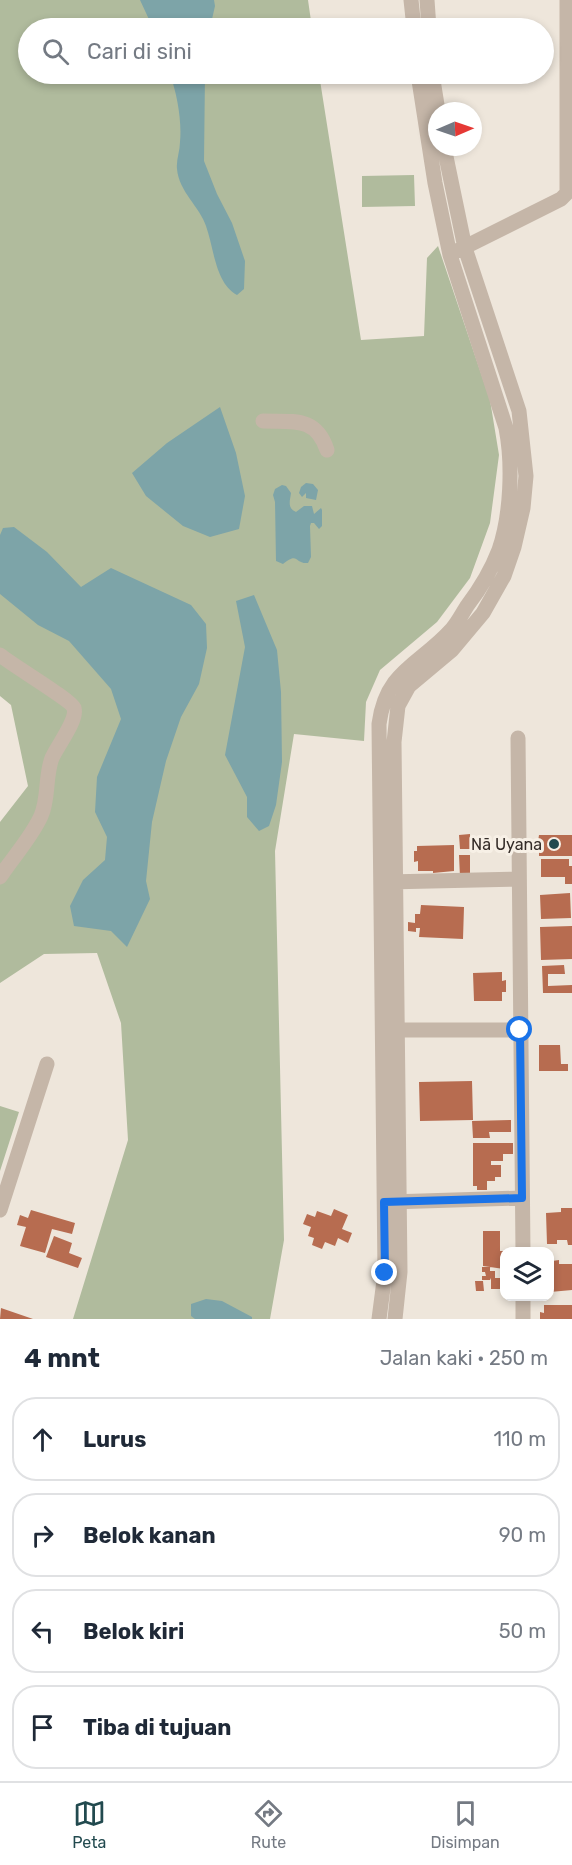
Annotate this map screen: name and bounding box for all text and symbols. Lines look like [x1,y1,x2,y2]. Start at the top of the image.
search box [18,18,554,84]
icon: search [39,35,72,68]
text: Cari di sini [87,38,192,65]
north arrow [428,102,482,156]
place label: Nā Uyana [471,835,542,854]
marker: Nā Uyana [547,837,561,851]
route start [506,1016,532,1042]
map controls [500,1247,554,1301]
button: layers [500,1247,554,1301]
route end [371,1259,397,1285]
text: 4 mnt [24,1343,100,1374]
text: Jalan kaki · 250 m [380,1346,548,1370]
icon: ahead [26,1423,59,1456]
text: Lurus [83,1426,146,1453]
text: 110 m [494,1427,546,1451]
icon: right [26,1519,59,1552]
text: Belok kanan [83,1522,216,1549]
text: 90 m [499,1523,546,1547]
icon: left [26,1615,59,1648]
text: Belok kiri [83,1618,184,1645]
text: 50 m [499,1619,546,1643]
icon: arrive [26,1711,59,1744]
text: Tiba di tujuan [83,1714,231,1741]
tab: Peta [72,1797,106,1852]
tab: Rute [251,1797,286,1852]
tab: Disimpan [431,1797,500,1852]

